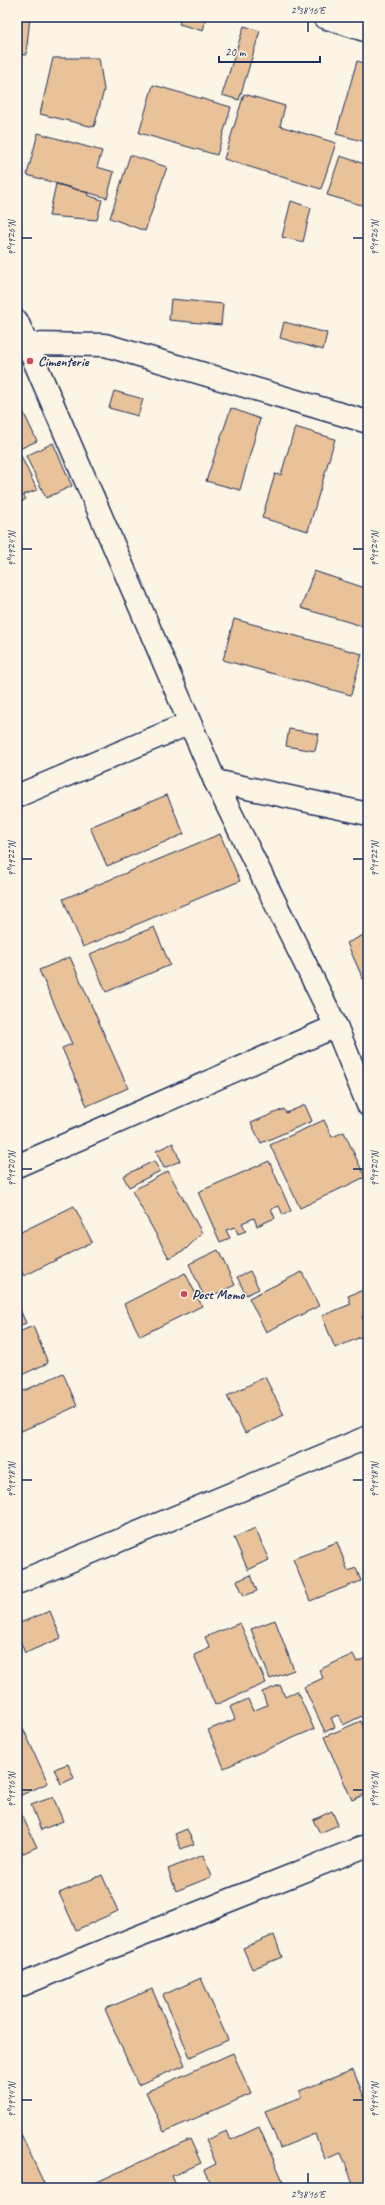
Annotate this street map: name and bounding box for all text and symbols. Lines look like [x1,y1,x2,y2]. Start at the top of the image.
text: 2°38'16"E [291,4,327,17]
scale bar [219,38,320,64]
text: 20 m [225,44,247,60]
text: 9°19'26"N [5,219,18,255]
text: 9°19'26"N [368,219,381,255]
place label: Cimenterie [38,353,90,370]
marker: Cimenterie [25,356,35,366]
text: 9°19'24"N [5,530,18,566]
text: 9°19'24"N [368,530,381,566]
text: 9°19'22"N [5,840,18,876]
text: 9°19'22"N [368,840,381,876]
text: 9°19'20"N [5,1150,18,1186]
text: 9°19'20"N [368,1150,381,1186]
place label: Post Momo [192,1286,245,1303]
marker: Post Momo [179,1289,189,1299]
text: 9°19'18"N [5,1461,18,1497]
text: 9°19'18"N [368,1461,381,1497]
text: 9°19'16"N [5,1771,18,1807]
text: 9°19'16"N [368,1771,381,1807]
text: 9°19'14"N [5,2081,18,2117]
text: 9°19'14"N [368,2081,381,2117]
text: 2°38'16"E [291,2188,327,2201]

